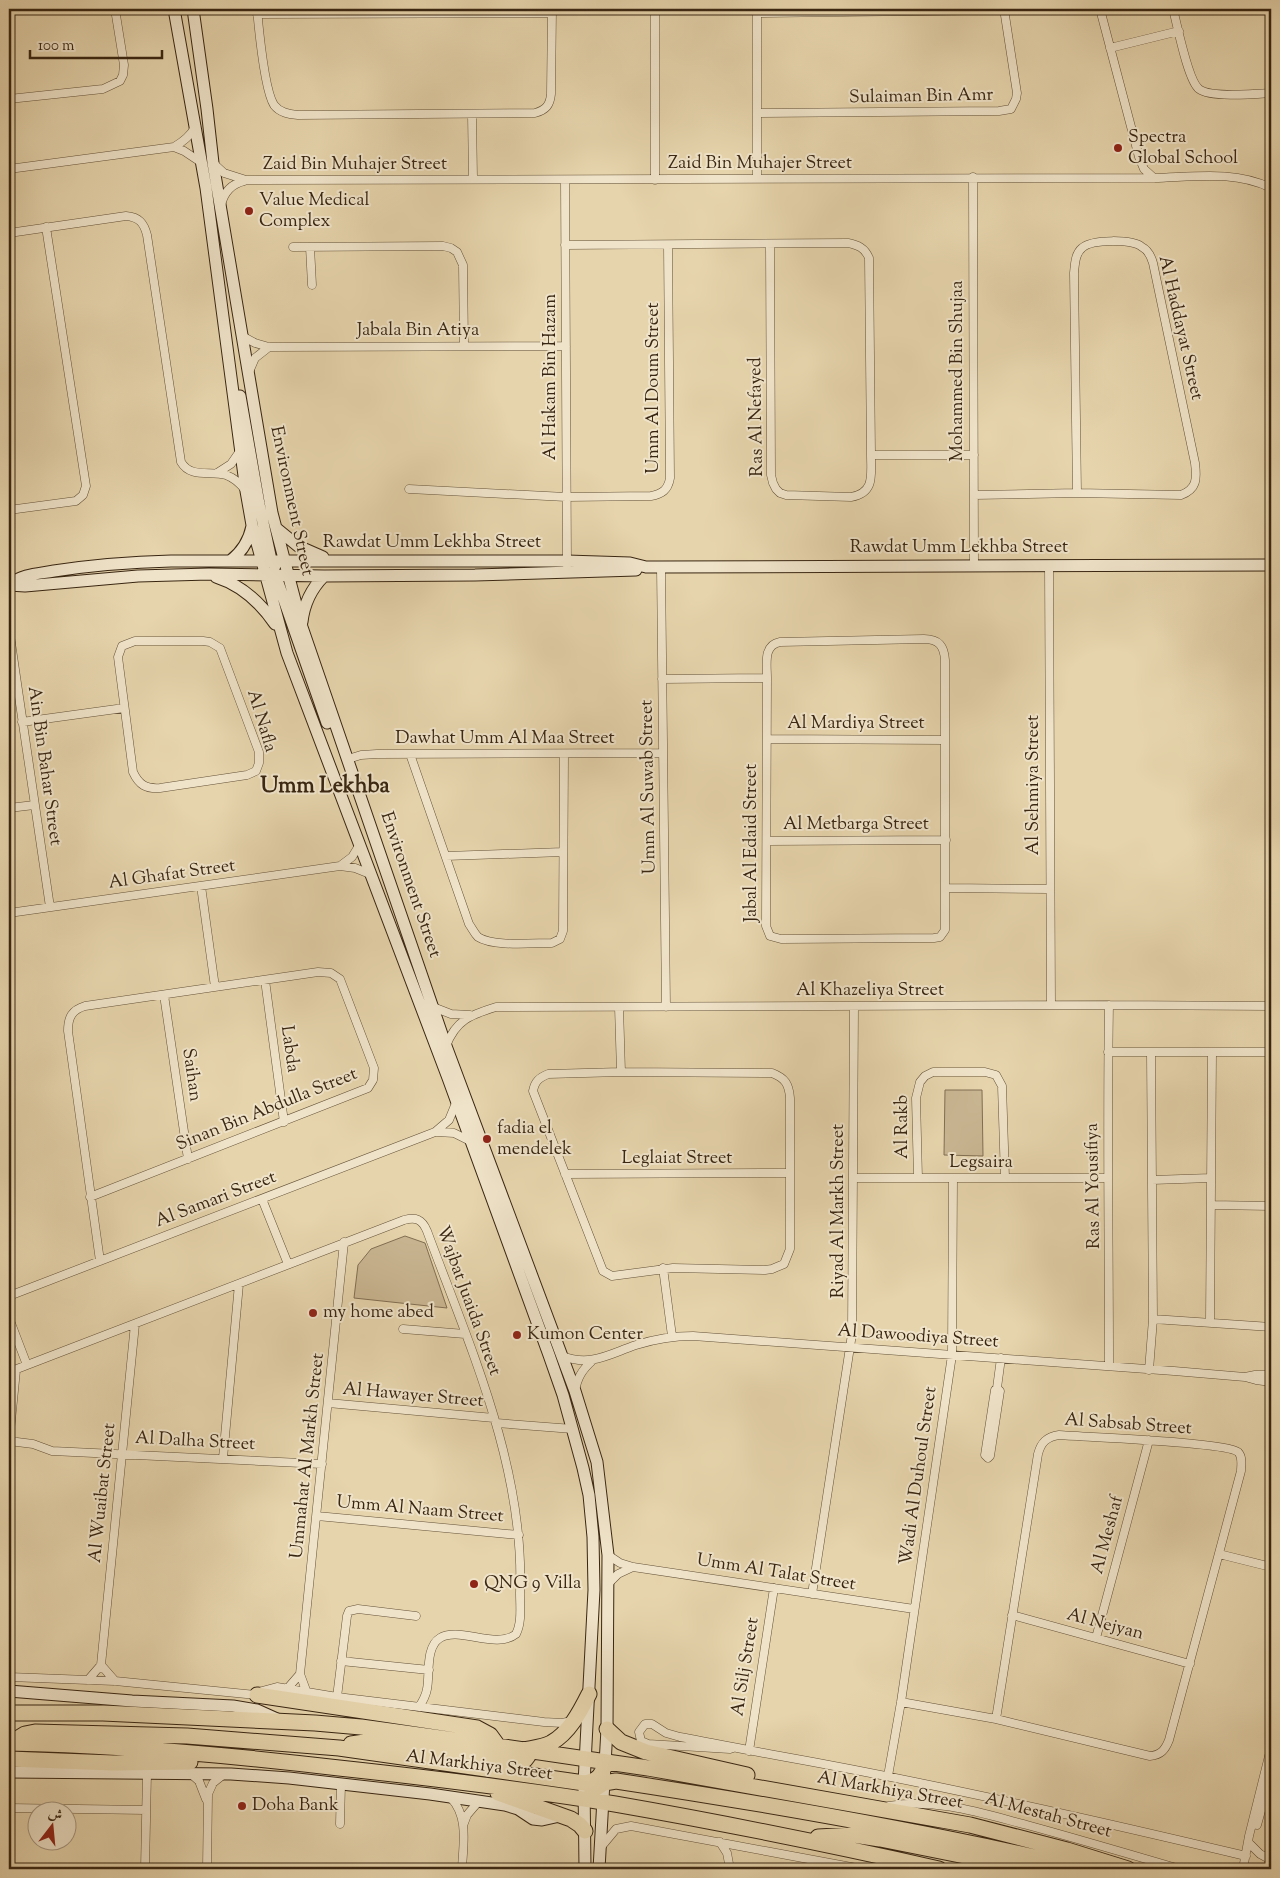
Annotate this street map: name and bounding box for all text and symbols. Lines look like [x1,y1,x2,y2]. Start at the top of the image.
scale bar [30,28,162,60]
text: 100 m [38,36,75,57]
street label: Sulaiman Bin Amr [849,83,994,111]
place label: Spectra Global School [1128,125,1238,172]
marker: Spectra Global School [1112,142,1124,154]
street label: Zaid Bin Muhajer Street [668,151,852,177]
street label: Zaid Bin Muhajer Street [263,152,447,178]
place label: Value Medical Complex [259,188,370,235]
marker: Value Medical Complex [243,205,255,217]
street label: Al Haddayat Street [1151,253,1209,403]
street label: Mohammed Bin Shujaa [945,281,971,461]
street label: Al Hakam Bin Hazam [538,294,564,460]
street label: Umm Al Doum Street [641,302,667,474]
street label: Jabala Bin Atiya [356,318,479,344]
street label: Ras Al Nefayed [743,357,771,477]
street label: Environment Street [262,424,320,578]
street label: Rawdat Umm Lekhba Street [323,530,541,556]
street label: Rawdat Umm Lekhba Street [850,535,1068,561]
street label: Ain Bin Bahar Street [20,685,68,847]
street label: Al Nafla [239,687,283,755]
street label: Umm Al Suwab Street [634,699,664,875]
street label: Al Mardiya Street [787,711,925,737]
street label: Al Sehmiya Street [1021,715,1047,855]
street label: Dawhat Umm Al Maa Street [395,726,615,752]
street label: Jabal Al Edaid Street [739,764,765,923]
district label: Umm Lekhba [260,771,390,803]
street label: Environment Street [373,809,447,961]
street label: Al Metbarga Street [783,812,929,838]
street label: Al Ghafat Street [107,853,237,897]
street label: Al Khazeliya Street [796,978,944,1004]
street label: Labda [273,1024,305,1074]
street label: Saihan [174,1047,208,1104]
street label: Sinan Bin Abdulla Street [172,1062,362,1158]
street label: Al Rakb [890,1095,916,1159]
place label: fadia el mendelek [497,1116,572,1163]
street label: Ras Al Yousifiya [1080,1123,1108,1249]
street label: Riyad Al Markh Street [826,1124,852,1298]
marker: fadia el mendelek [481,1133,493,1145]
street label: Leglaiat Street [621,1146,733,1172]
street label: Legsaira [949,1150,1013,1176]
street label: Al Samari Street [152,1165,280,1235]
street label: Wajbat Juaida Street [429,1223,507,1379]
place label: my home abed [323,1300,434,1326]
marker: my home abed [307,1307,319,1319]
street label: Al Dawoodiya Street [837,1318,999,1356]
place label: Kumon Center [527,1322,643,1348]
marker: Kumon Center [511,1329,523,1341]
street label: Ummahat Al Markh Street [284,1352,332,1560]
street label: Al Hawayer Street [341,1377,485,1415]
street label: Wadi Al Duhoul Street [894,1385,944,1567]
street label: Al Sabsab Street [1063,1408,1193,1442]
street label: Al Wuaibat Street [83,1422,123,1564]
street label: Al Dalha Street [134,1426,256,1458]
street label: Umm Al Naam Street [335,1490,505,1530]
street label: Al Meshaf [1085,1492,1131,1577]
street label: Umm Al Talat Street [695,1548,857,1598]
place label: QNG 9 Villa [484,1571,581,1597]
marker: QNG 9 Villa [468,1578,480,1590]
street label: Al Nejyan [1064,1602,1147,1648]
street label: Al Silj Street [725,1616,767,1718]
street label: Al Markhiya Street [404,1744,554,1788]
street label: Al Markhiya Street [815,1765,965,1817]
street label: Al Mestah Street [982,1787,1114,1845]
place label: Doha Bank [252,1793,339,1819]
north arrow [28,1800,78,1850]
marker: Doha Bank [236,1800,248,1812]
text: ش [46,1804,65,1827]

